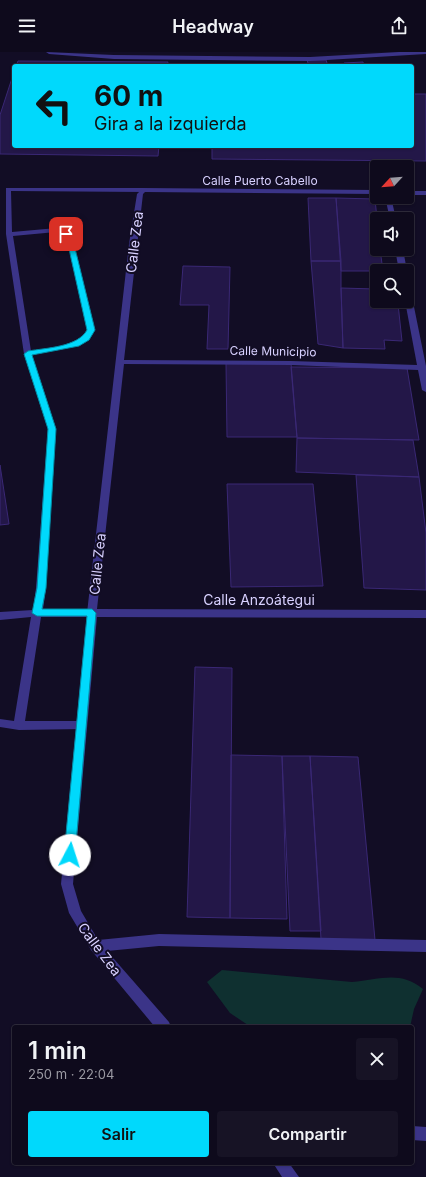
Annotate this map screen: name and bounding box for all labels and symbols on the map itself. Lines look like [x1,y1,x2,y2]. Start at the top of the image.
north arrow [370,160,414,204]
street label: Calle Puerto Cabello [202,173,318,188]
street label: Calle Zea [122,210,146,274]
pin [49,217,83,251]
street label: Calle Municipio [229,343,317,359]
street label: Calle Zea [85,532,109,596]
street label: Calle Anzoátegui [203,591,315,608]
position arrow [49,834,91,876]
street label: Calle Zea [75,919,125,979]

